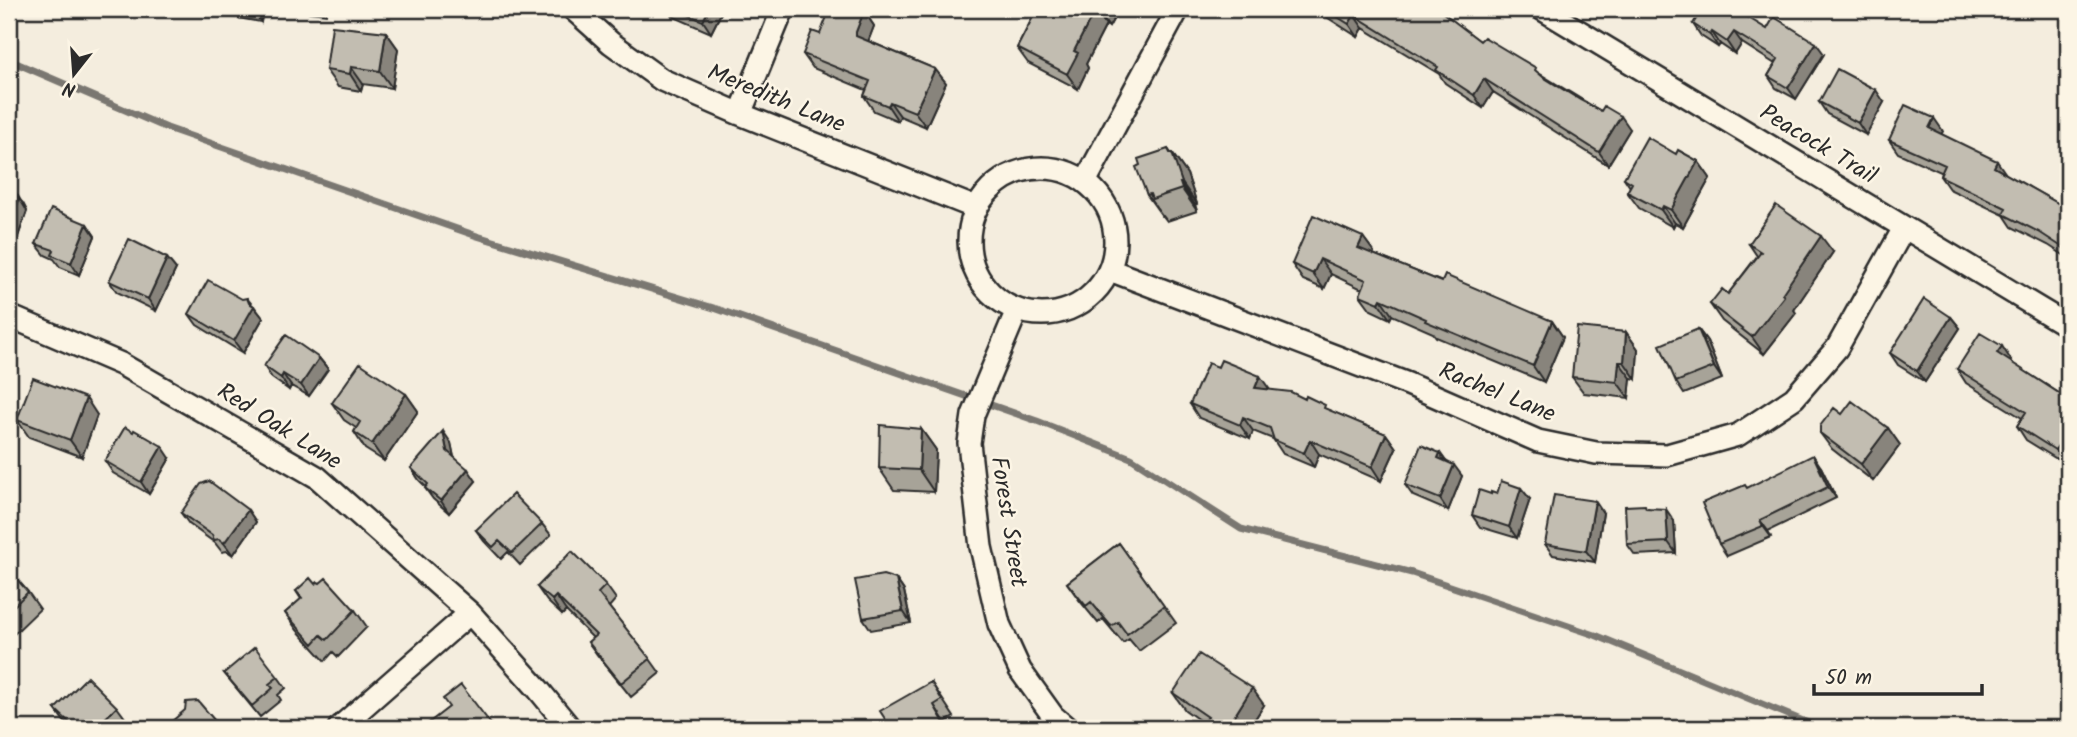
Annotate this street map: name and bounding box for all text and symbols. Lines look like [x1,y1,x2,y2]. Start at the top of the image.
north arrow [38,38,108,108]
street label: Meredith Lane [701,54,851,144]
text: N [59,72,80,104]
street label: Peacock Trail [1751,94,1885,196]
street label: Rachel Lane [1433,352,1562,434]
street label: Red Oak Lane [209,373,349,481]
street label: Forest Street [978,454,1038,591]
scale bar [1814,653,1982,697]
text: 50 m [1825,662,1872,695]

